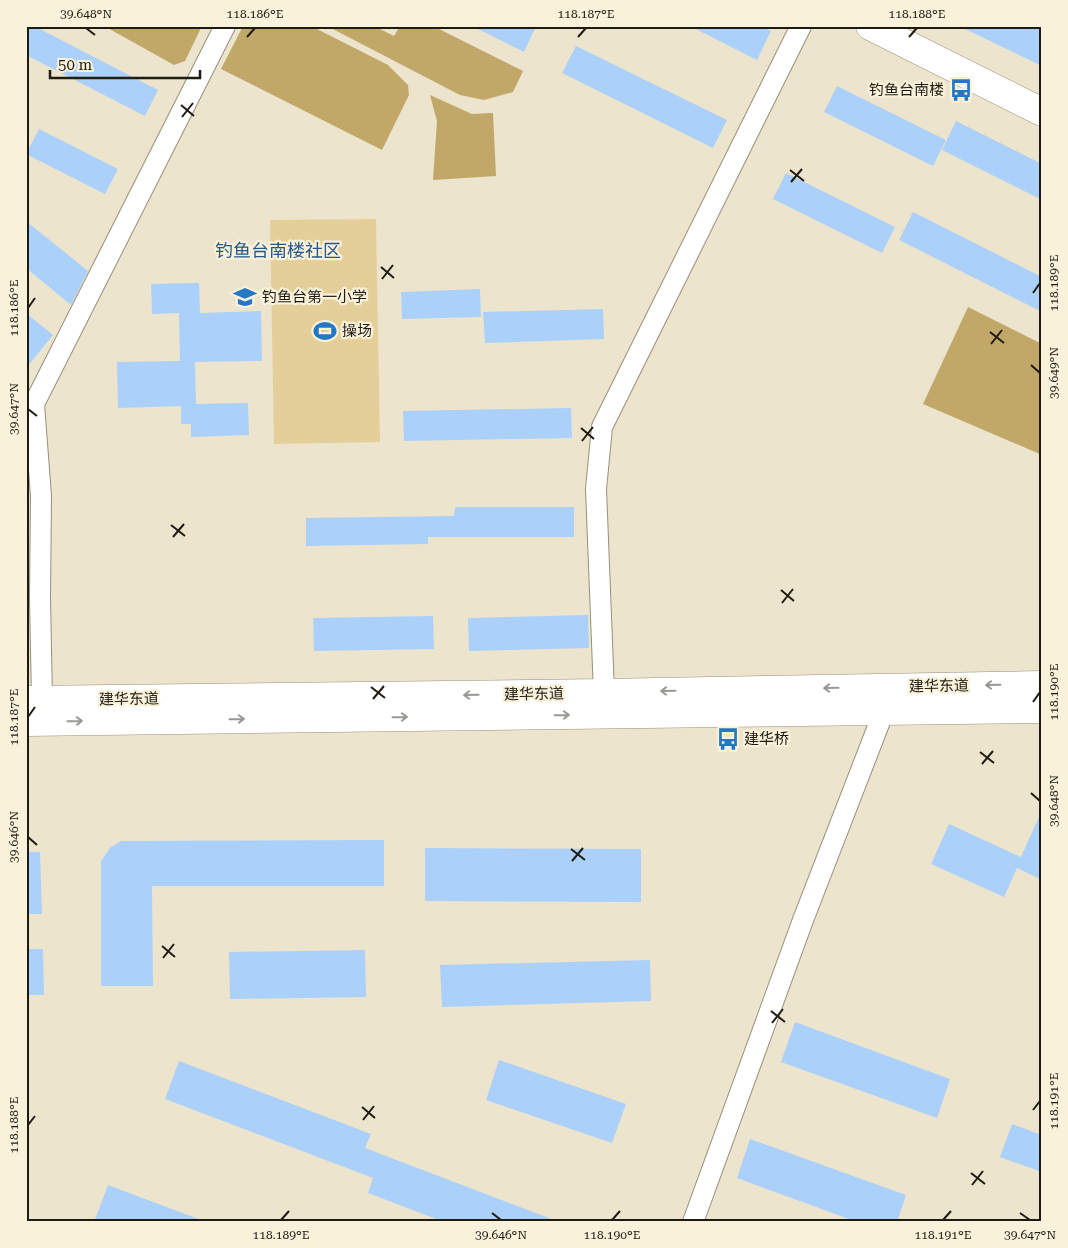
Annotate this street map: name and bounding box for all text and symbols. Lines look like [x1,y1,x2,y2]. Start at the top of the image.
text: 39.648°N [60,7,112,21]
text: 118.186°E [227,7,283,21]
text: 118.187°E [558,7,614,21]
text: 118.188°E [889,7,945,21]
scale bar [50,48,200,80]
text: 50 m [58,56,93,74]
bus stop icon: 钓鱼台南楼 [948,77,974,103]
place label: 钓鱼台南楼 [869,81,944,99]
district label: 钓鱼台南楼社区 [215,240,341,261]
text: 118.189°E [1047,255,1061,311]
text: 118.186°E [7,280,21,336]
school or university icon: 钓鱼台第一小学 [232,284,258,310]
place label: 钓鱼台第一小学 [262,288,367,306]
sports icon: 操场 [312,318,338,344]
place label: 操场 [342,322,372,340]
text: 39.649°N [1047,347,1061,399]
text: 39.647°N [7,383,21,435]
text: 118.190°E [1047,664,1061,720]
street label: 建华东道 [909,676,969,696]
one-way arrow [985,680,1002,690]
one-way arrow [823,683,839,693]
street label: 建华东道 [504,684,564,704]
one-way arrow [660,687,676,696]
text: 118.187°E [7,689,21,745]
street label: 建华东道 [99,689,159,709]
one-way arrow [463,690,479,699]
one-way arrow [554,710,570,720]
one-way arrow [392,712,408,722]
one-way arrow [229,714,245,724]
one-way arrow [66,716,83,726]
bus stop icon: 建华桥 [715,726,741,752]
place label: 建华桥 [744,730,789,748]
text: 39.648°N [1047,775,1061,827]
text: 39.646°N [7,811,21,863]
text: 118.191°E [1047,1073,1061,1129]
text: 118.188°E [7,1097,21,1153]
text: 118.189°E [253,1228,309,1242]
text: 39.646°N [475,1228,527,1242]
text: 118.190°E [584,1228,640,1242]
text: 118.191°E [915,1228,971,1242]
text: 39.647°N [1004,1228,1056,1242]

